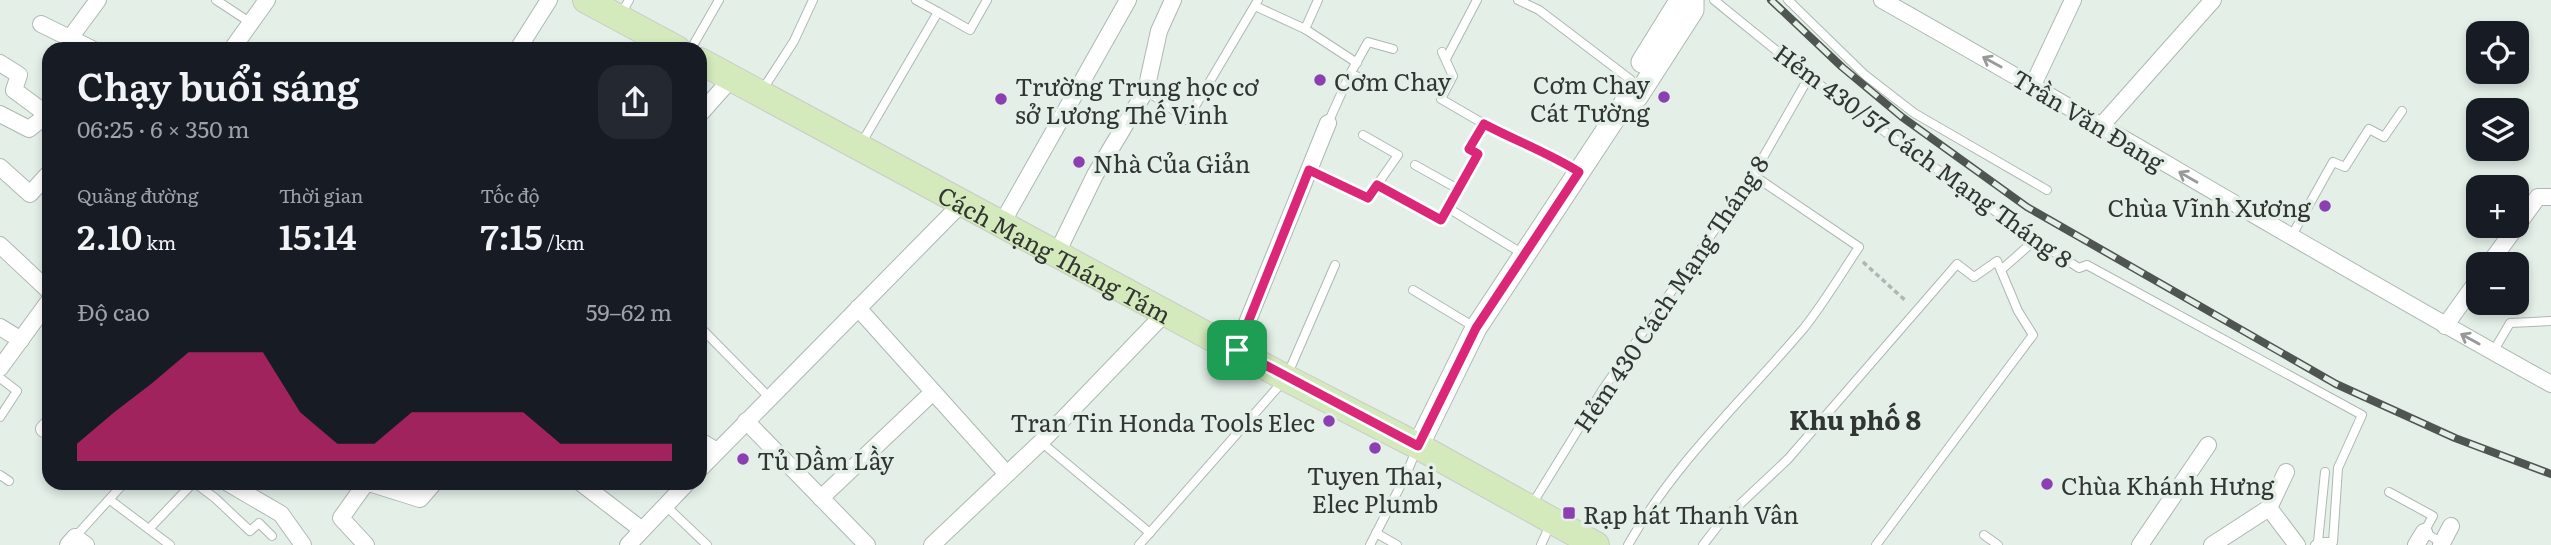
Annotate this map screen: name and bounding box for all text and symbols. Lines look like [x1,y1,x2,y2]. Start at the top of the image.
map controls [2466,21,2529,315]
button: locate [2466,21,2529,84]
street label: Hẻm 430/57 Cách Mạng Tháng 8 [1768,35,2080,275]
one-way arrow [1982,55,2002,69]
text: Chạy buổi sáng [77,56,359,113]
street label: Trần Văn Ðang [2006,60,2172,179]
place label: Cơm Chay [1334,63,1451,98]
button: share [598,65,672,139]
place label: Cơm Chay Cát Tường [1530,66,1651,129]
place label: Trường Trung học cơ sở Lương Thế Vinh [1015,68,1259,131]
marker: Cơm Chay [1312,72,1328,88]
marker: Cơm Chay Cát Tường [1656,89,1672,105]
marker: Trường Trung học cơ sở Lương Thế Vinh [993,91,1009,107]
button: layers [2466,98,2529,161]
text: 06:25 · 6 × 350 m [77,111,249,145]
place label: Nhà Của Giản [1093,145,1251,180]
street label: Hẻm 430 Cách Mạng Tháng 8 [1564,148,1776,438]
marker: Nhà Của Giản [1071,154,1087,170]
one-way arrow [2178,170,2198,184]
button: + [2466,175,2529,238]
street label: Cách Mạng Tháng Tám [932,176,1178,331]
text: Quãng đường [77,181,199,209]
text: Thời gian [279,181,363,209]
text: Tốc độ [480,181,540,209]
place label: Chùa Vĩnh Xương [2107,189,2312,224]
marker: Chùa Vĩnh Xương [2317,198,2333,214]
text: 2.10 [77,209,142,261]
text: 15:14 [279,209,357,261]
text: 7:15 [480,209,543,261]
text: km [142,228,176,256]
text: /km [543,228,585,256]
button: − [2466,252,2529,315]
text: Độ cao [77,294,150,328]
text: 59–62 m [586,294,672,328]
pin [1207,320,1267,380]
icon: arrive [1218,331,1256,369]
one-way arrow [2460,332,2480,346]
district label: Khu phố 8 [1789,399,1921,438]
place label: Tran Tin Honda Tools Elec [1010,404,1315,439]
marker: Tran Tin Honda Tools Elec [1321,413,1337,429]
marker: Tuyen Thai, Elec Plumb [1367,440,1383,456]
place label: Tủ Dầm Lầy [757,442,894,477]
marker: Tủ Dầm Lầy [735,451,751,467]
place label: Tuyen Thai, Elec Plumb [1307,457,1443,520]
place label: Chùa Khánh Hưng [2061,467,2275,502]
marker: Chùa Khánh Hưng [2039,476,2055,492]
place label: Rạp hát Thanh Vân [1583,496,1799,531]
marker: Rạp hát Thanh Vân [1561,505,1577,521]

